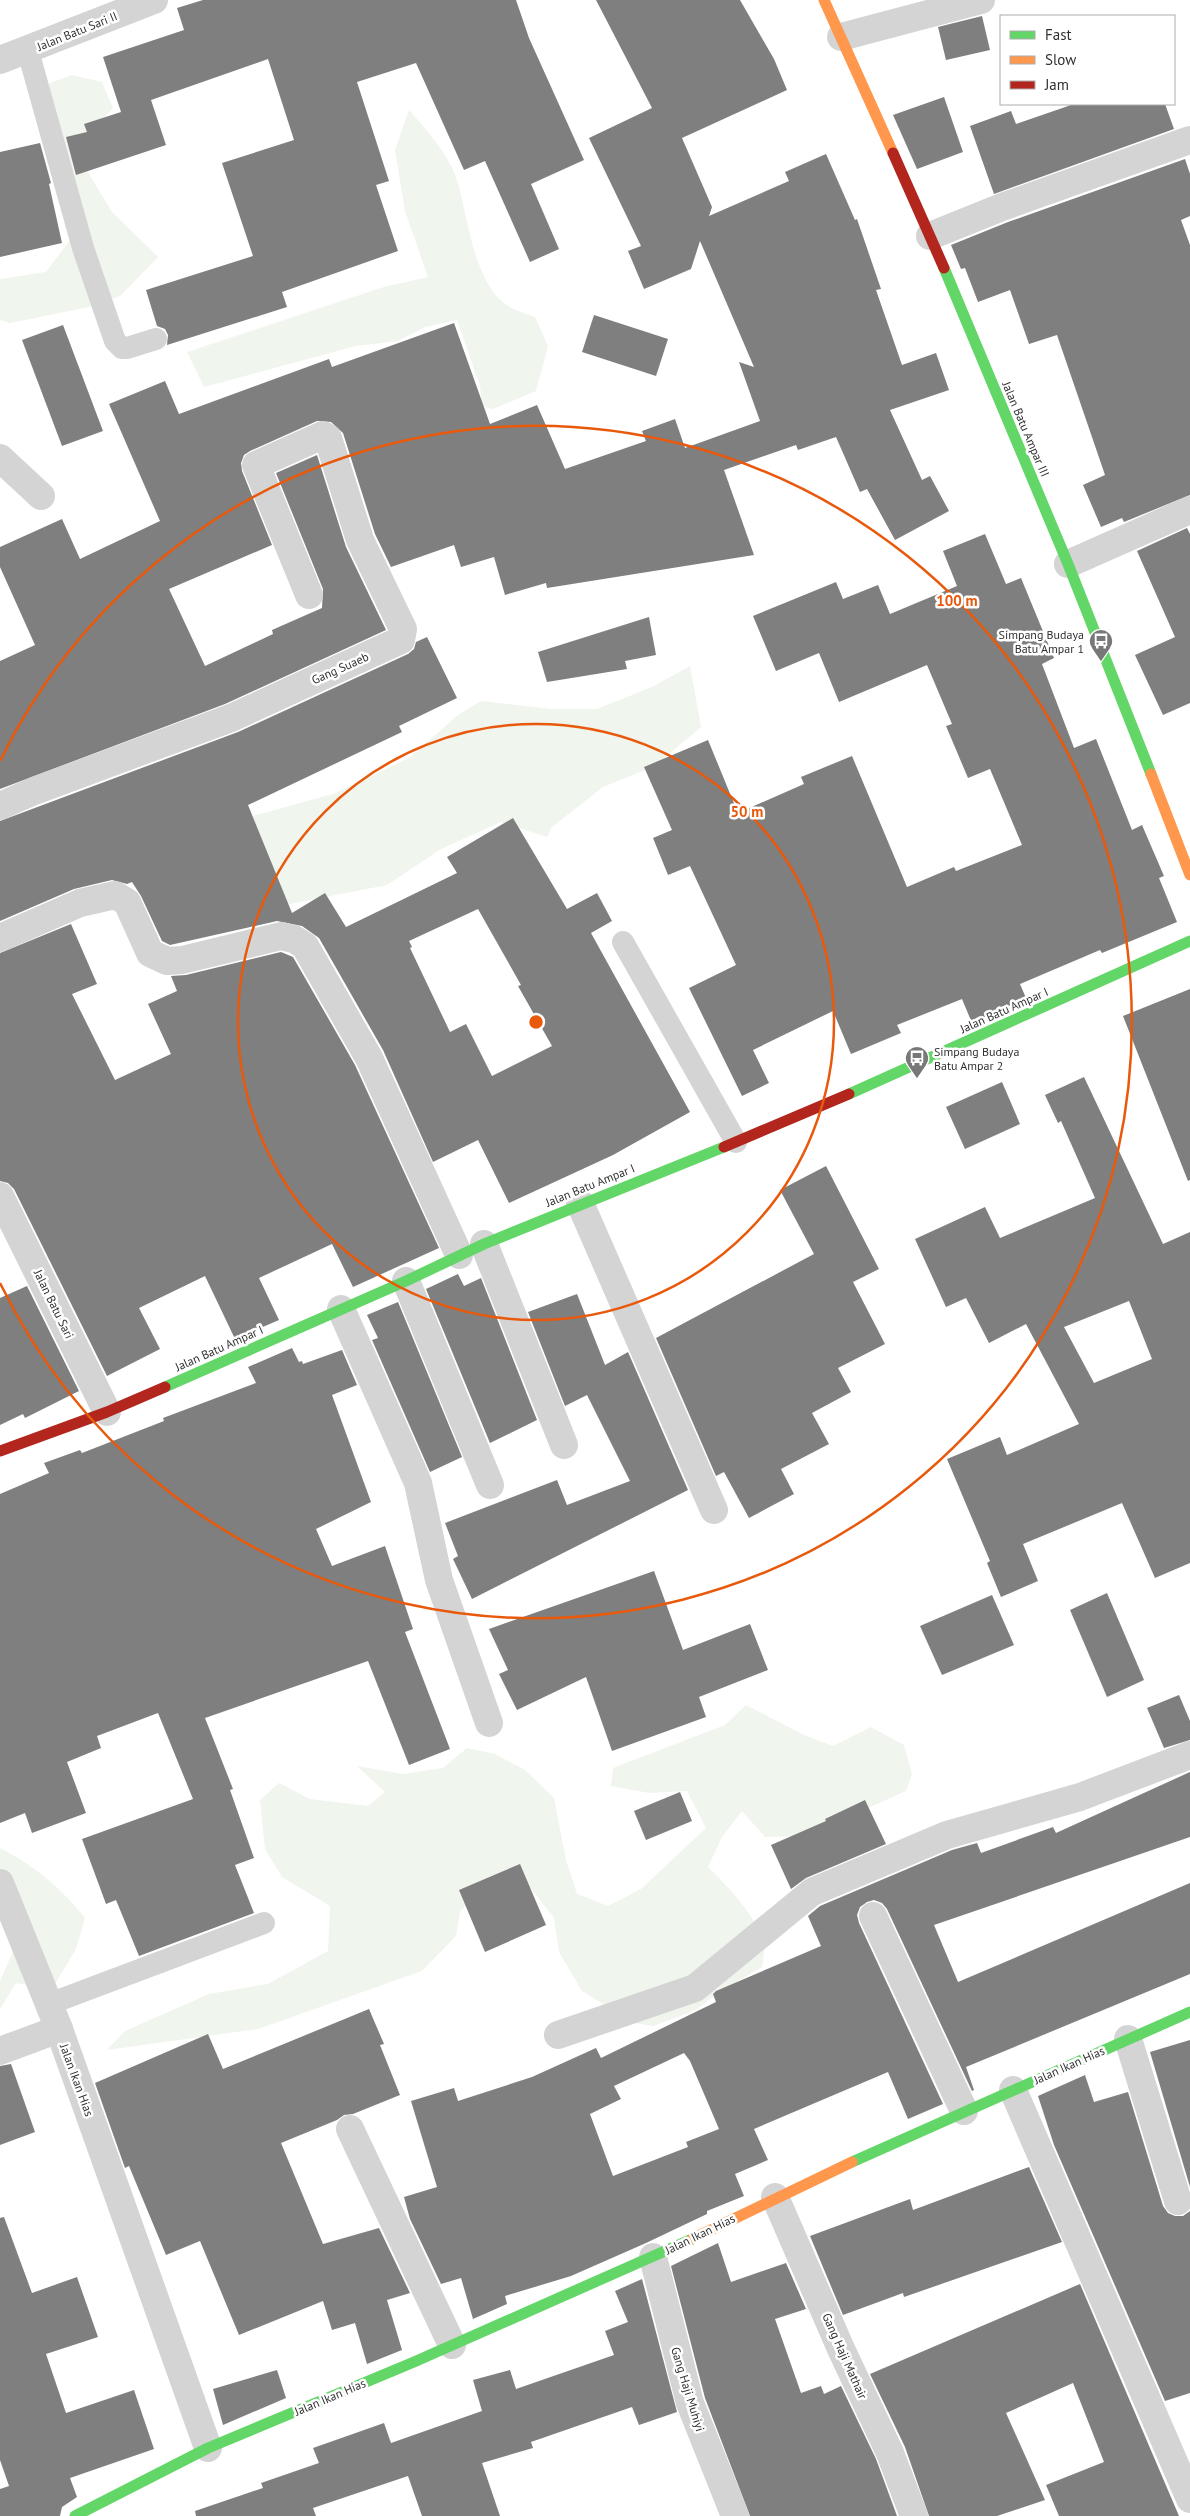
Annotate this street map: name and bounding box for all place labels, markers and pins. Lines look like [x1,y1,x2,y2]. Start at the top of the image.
place label: Simpang Budaya Batu Ampar 1 [999,627,1084,656]
bus stop icon: Simpang Budaya Batu Ampar 1 [1088,628,1114,662]
centre of rings [527,1013,545,1031]
place label: Simpang Budaya Batu Ampar 2 [934,1044,1019,1073]
bus stop icon: Simpang Budaya Batu Ampar 2 [904,1045,930,1079]

